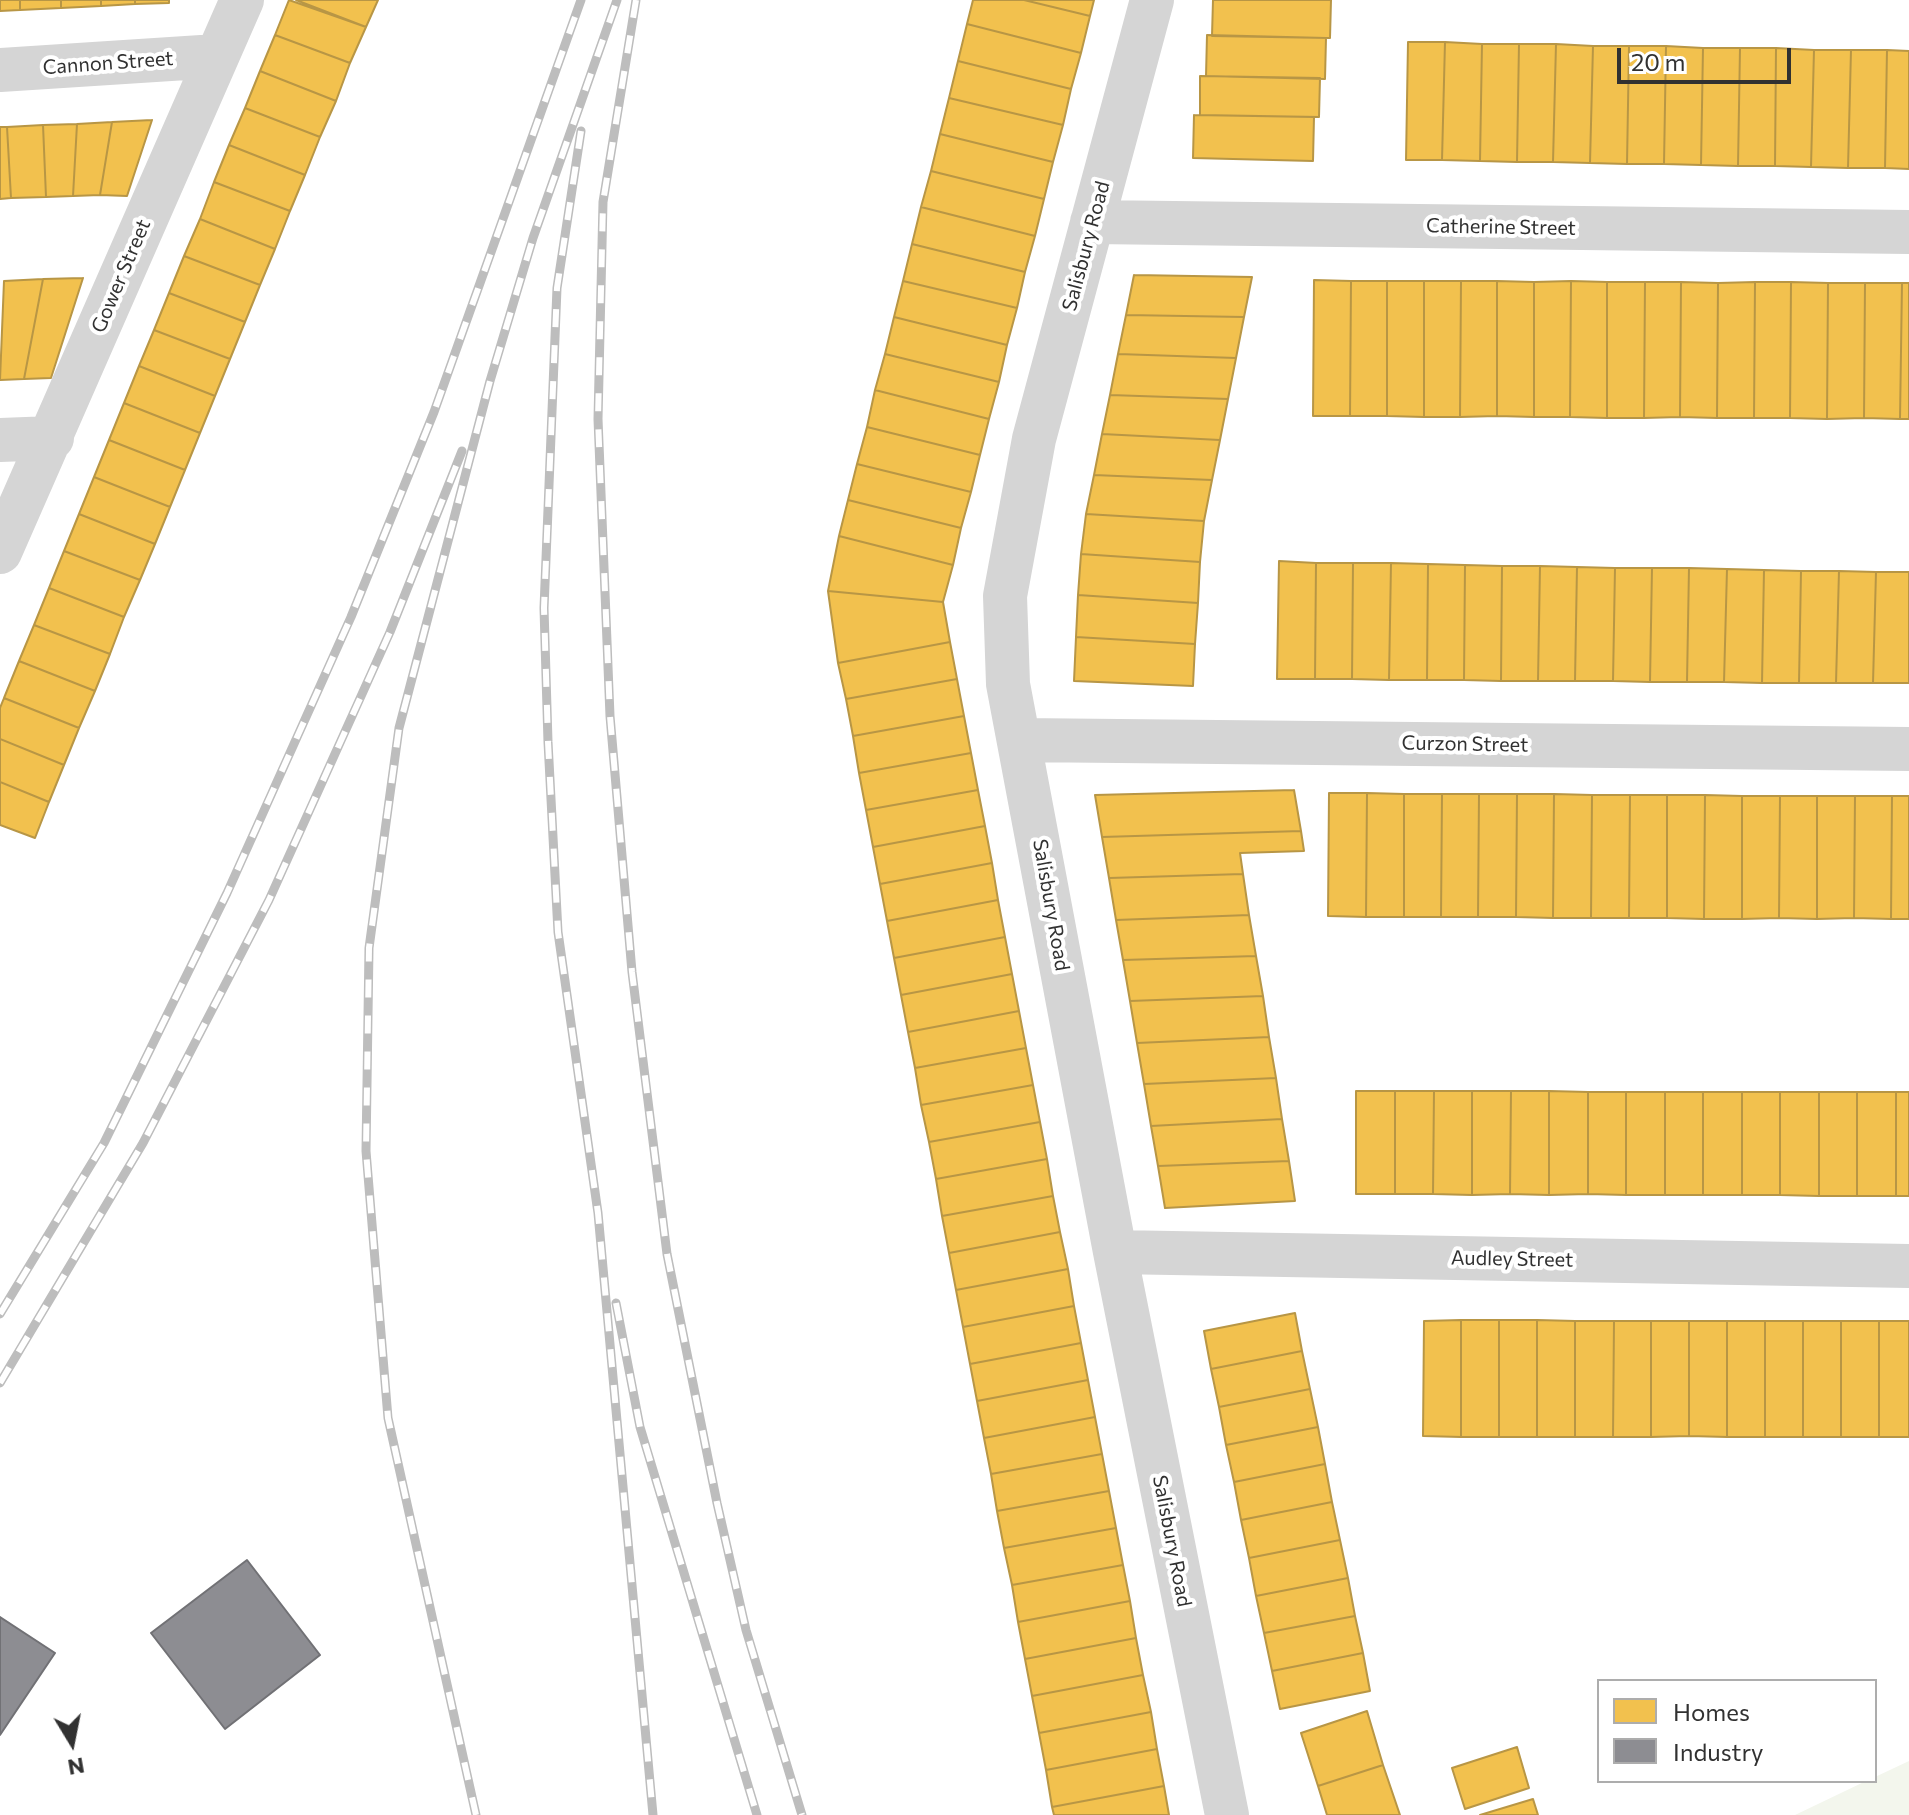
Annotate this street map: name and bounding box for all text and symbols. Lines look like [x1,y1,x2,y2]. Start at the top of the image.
scale bar [1621,32,1795,82]
street label: Cannon Street [42,46,174,80]
text: 20 m [1631,47,1685,76]
street label: Salisbury Road [1057,178,1115,314]
street label: Catherine Street [1426,214,1576,240]
street label: Gower Street [86,216,156,336]
street label: Curzon Street [1402,731,1528,757]
street label: Salisbury Road [1028,837,1074,973]
street label: Audley Street [1451,1246,1573,1272]
street label: Salisbury Road [1147,1473,1197,1609]
legend [1597,1679,1877,1783]
text: Homes [1673,1697,1750,1726]
north arrow [32,1703,112,1783]
text: Industry [1673,1737,1763,1766]
text: N [66,1752,87,1782]

